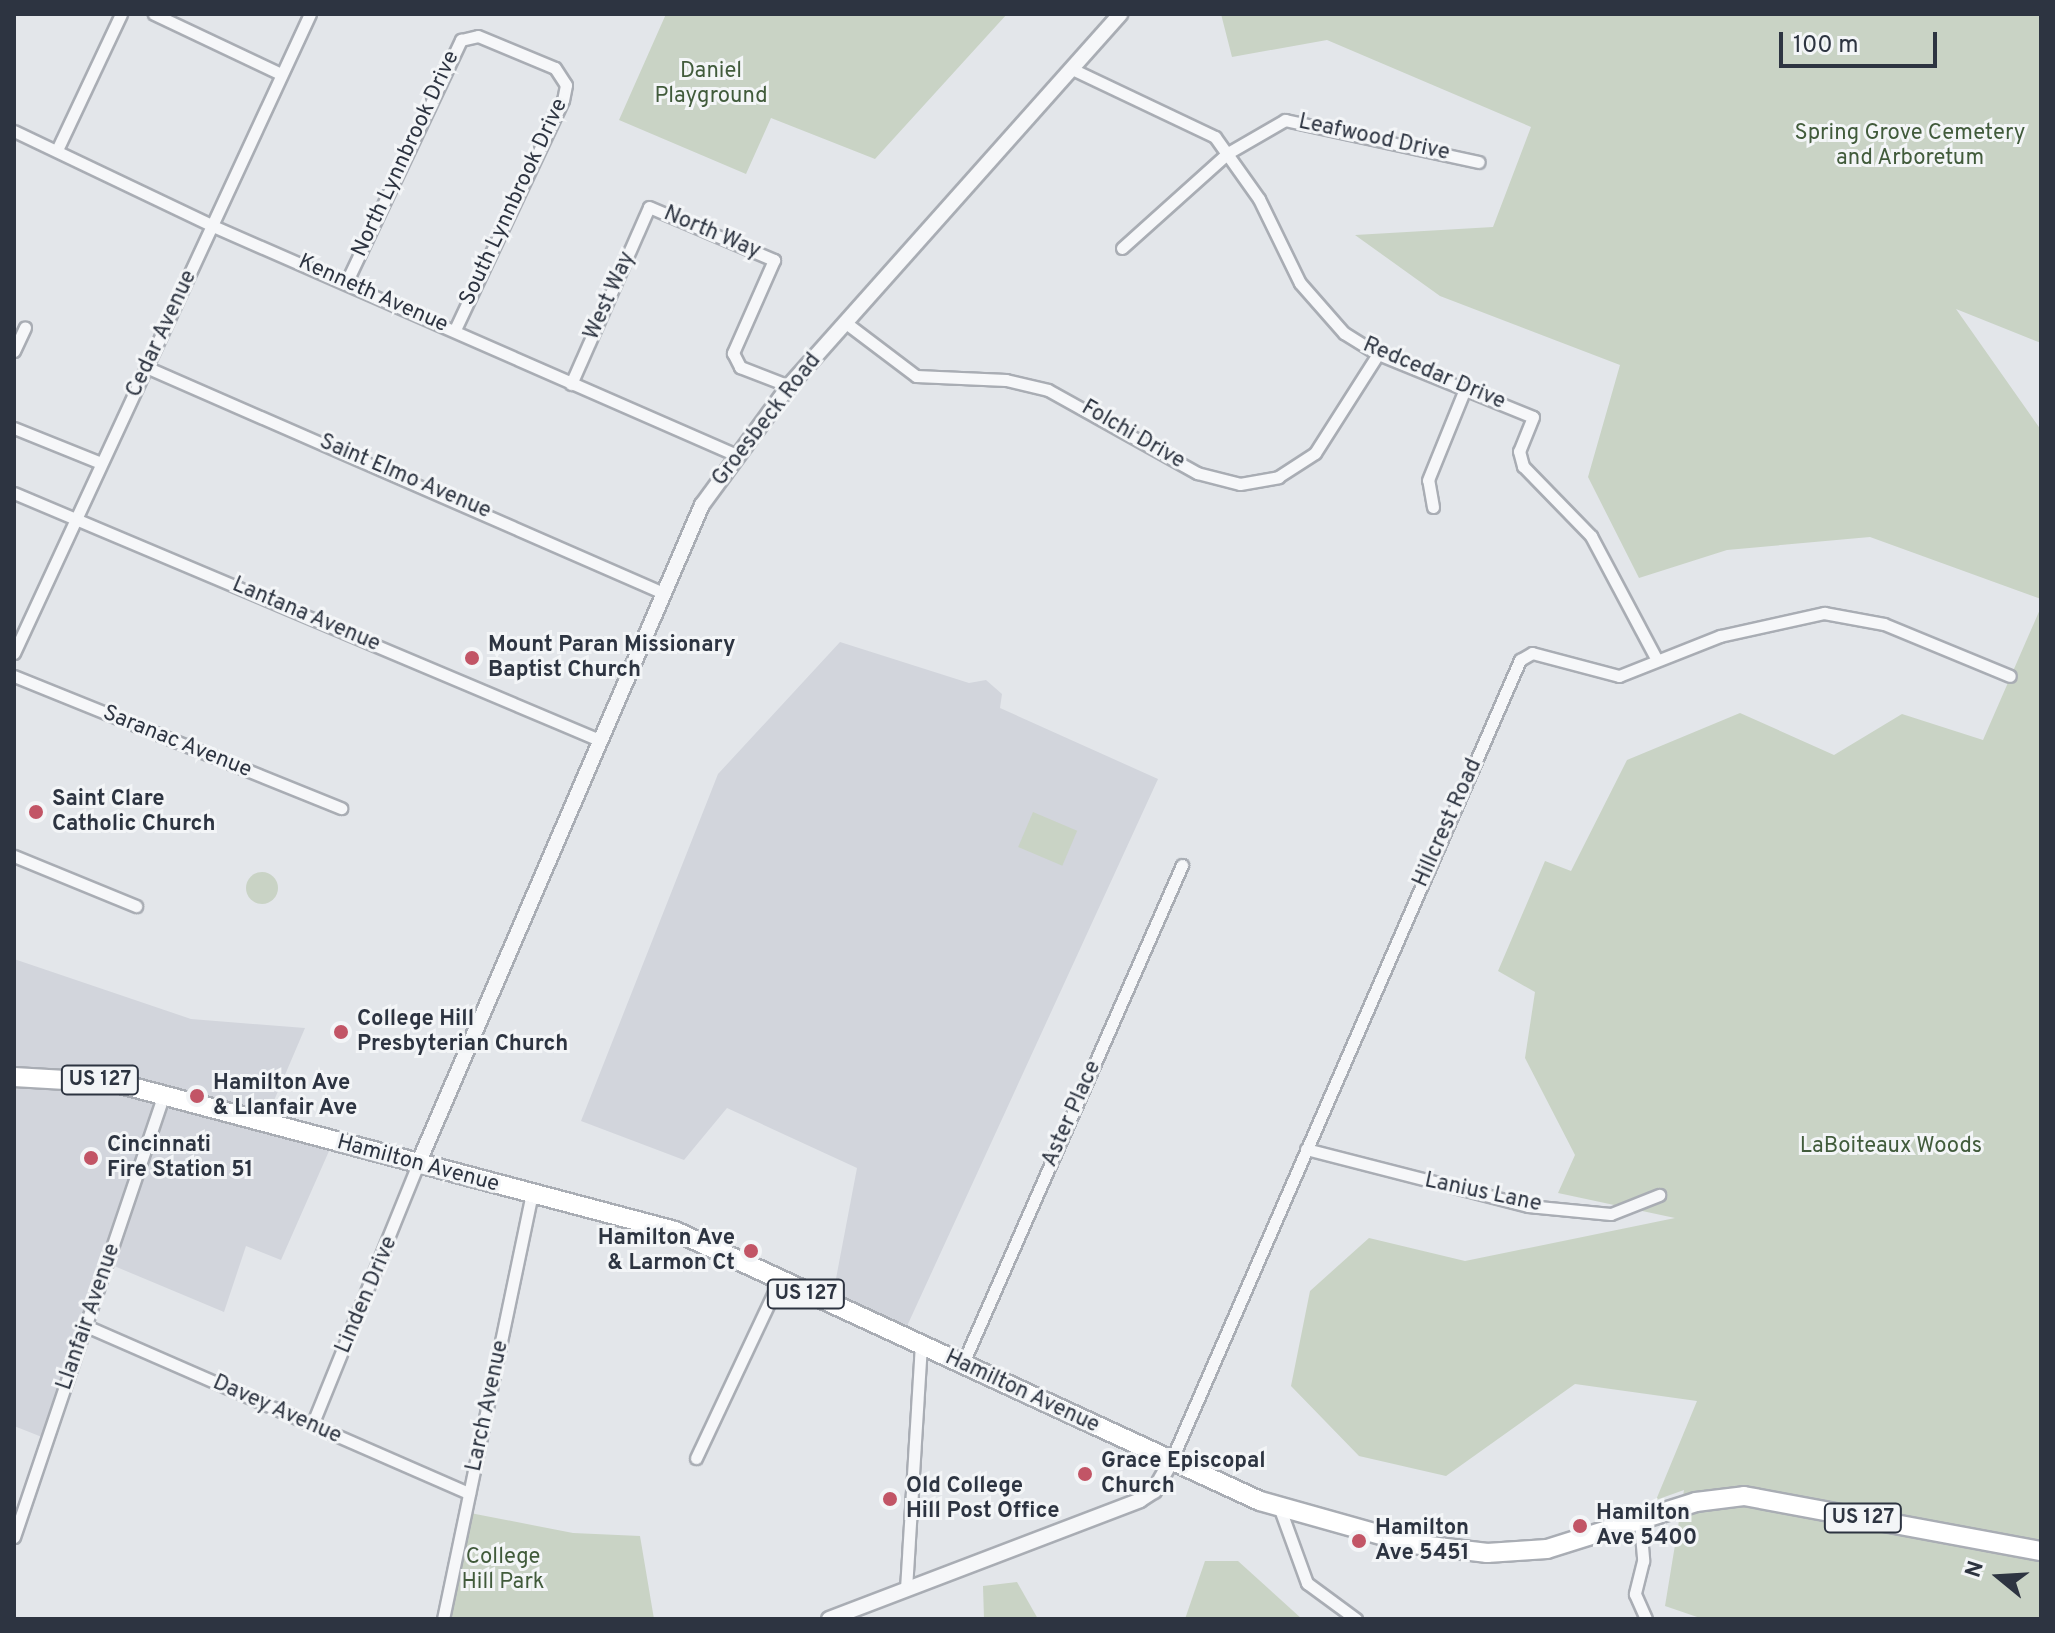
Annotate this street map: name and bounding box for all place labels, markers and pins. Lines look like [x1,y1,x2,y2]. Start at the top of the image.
place label: Mount Paran Missionary Baptist Church [488,632,735,684]
marker: Mount Paran Missionary Baptist Church [463,649,481,667]
place label: Saint Clare Catholic Church [52,786,215,838]
marker: Saint Clare Catholic Church [27,803,45,821]
place label: College Hill Presbyterian Church [357,1006,568,1058]
marker: College Hill Presbyterian Church [332,1023,350,1041]
place label: Hamilton Ave & Llanfair Ave [213,1070,358,1122]
marker: Hamilton Ave & Llanfair Ave [188,1087,206,1105]
place label: Cincinnati Fire Station 51 [107,1132,253,1184]
marker: Cincinnati Fire Station 51 [82,1149,100,1167]
place label: Hamilton Ave & Larmon Ct [597,1225,735,1276]
marker: Hamilton Ave & Larmon Ct [742,1242,760,1260]
place label: Grace Episcopal Church [1101,1448,1266,1500]
marker: Grace Episcopal Church [1076,1465,1094,1483]
place label: Old College Hill Post Office [906,1473,1060,1524]
marker: Old College Hill Post Office [881,1490,899,1508]
place label: Hamilton Ave 5400 [1596,1500,1697,1552]
place label: Hamilton Ave 5451 [1375,1515,1470,1566]
marker: Hamilton Ave 5400 [1571,1517,1589,1535]
marker: Hamilton Ave 5451 [1350,1532,1368,1550]

